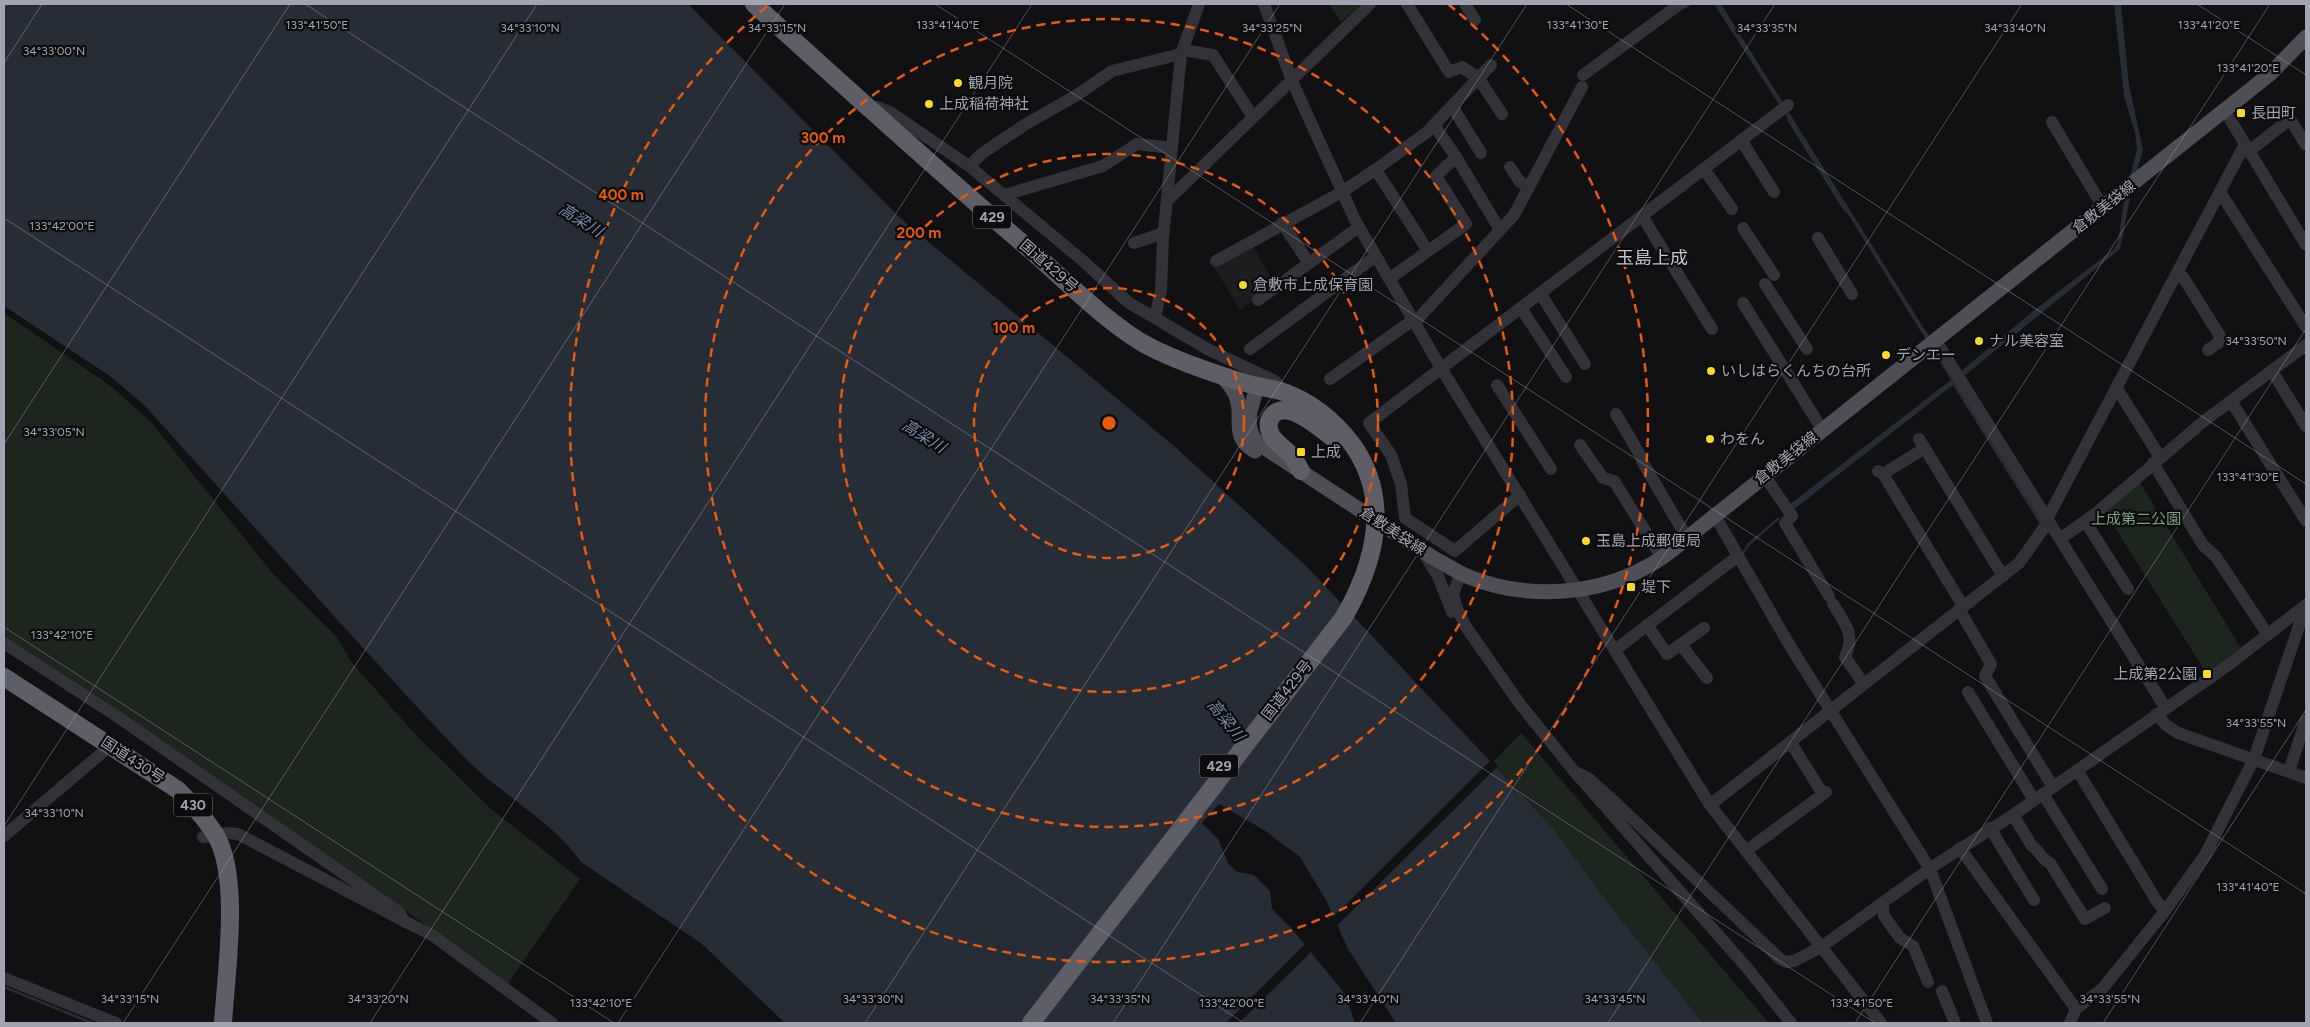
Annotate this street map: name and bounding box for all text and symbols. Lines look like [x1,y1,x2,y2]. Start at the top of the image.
text: 133°41'50"E [286,18,348,32]
text: 133°41'40"E [916,18,980,32]
text: 133°41'30"E [1547,18,1609,32]
text: 133°41'20"E [2178,18,2240,32]
text: 34°33'10"N [500,21,560,35]
text: 34°33'15"N [748,21,806,35]
text: 34°33'25"N [1242,21,1302,35]
text: 34°33'35"N [1737,21,1797,35]
text: 34°33'40"N [1984,21,2046,35]
text: 34°33'00"N [23,44,85,58]
text: 133°41'20"E [2217,61,2279,75]
place label: 観月院 [968,74,1013,92]
marker: 観月院 [952,77,964,89]
place label: 上成稲荷神社 [939,95,1029,113]
marker: 上成稲荷神社 [923,98,935,110]
place label: 長田町 [2251,104,2296,122]
marker: 長田町 [2235,107,2247,119]
text: 300 m [801,129,845,147]
street label: 倉敷美袋線 [2069,177,2139,237]
text: 400 m [598,186,644,204]
water label: 高梁川 [556,199,608,242]
road number: 429 [973,206,1011,228]
text: 133°42'00"E [29,219,95,233]
text: 200 m [897,224,941,242]
street label: 国道429号 [1016,236,1082,296]
district label: 玉島上成 [1616,247,1688,269]
place label: 倉敷市上成保育園 [1253,276,1373,294]
marker: 倉敷市上成保育園 [1237,279,1249,291]
text: 100 m [993,319,1035,337]
place label: ナル美容室 [1989,332,2064,350]
text: 34°33'50"N [2225,334,2287,348]
marker: ナル美容室 [1973,335,1985,347]
place label: デンエー [1896,346,1956,364]
marker: デンエー [1880,349,1892,361]
place label: いしはらくんちの台所 [1721,362,1871,380]
marker: いしはらくんちの台所 [1705,365,1717,377]
centre of rings [1100,414,1118,432]
water label: 高梁川 [899,415,951,458]
text: 34°33'05"N [23,425,85,439]
street label: 倉敷美袋線 [1751,428,1821,488]
place label: わをん [1720,430,1765,448]
marker: わをん [1704,433,1716,445]
place label: 上成 [1311,443,1341,461]
marker: 上成 [1295,446,1307,458]
text: 133°41'30"E [2217,470,2279,484]
street label: 倉敷美袋線 [1357,503,1429,559]
park label: 上成第二公園 [2091,510,2181,528]
place label: 玉島上成郵便局 [1596,532,1701,550]
marker: 玉島上成郵便局 [1580,535,1592,547]
place label: 堤下 [1641,578,1671,596]
marker: 堤下 [1625,581,1637,593]
text: 133°42'10"E [31,628,93,642]
street label: 国道429号 [1258,656,1316,724]
place label: 上成第2公園 [2114,665,2197,683]
marker: 上成第2公園 [2201,668,2213,680]
water label: 高梁川 [1204,695,1250,746]
text: 34°33'55"N [2226,716,2286,730]
street label: 国道430号 [98,733,168,787]
road number: 429 [1200,754,1238,778]
road number: 430 [174,794,212,816]
text: 34°33'10"N [24,806,84,820]
text: 133°41'40"E [2216,880,2280,894]
text: 34°33'15"N [101,992,159,1006]
text: 34°33'20"N [347,992,409,1006]
text: 34°33'30"N [842,992,904,1006]
text: 34°33'35"N [1090,992,1150,1006]
text: 34°33'40"N [1337,992,1399,1006]
text: 34°33'45"N [1584,992,1646,1006]
text: 34°33'55"N [2080,992,2140,1006]
text: 133°42'10"E [570,996,632,1010]
text: 133°42'00"E [1199,996,1265,1010]
text: 133°41'50"E [1831,996,1893,1010]

